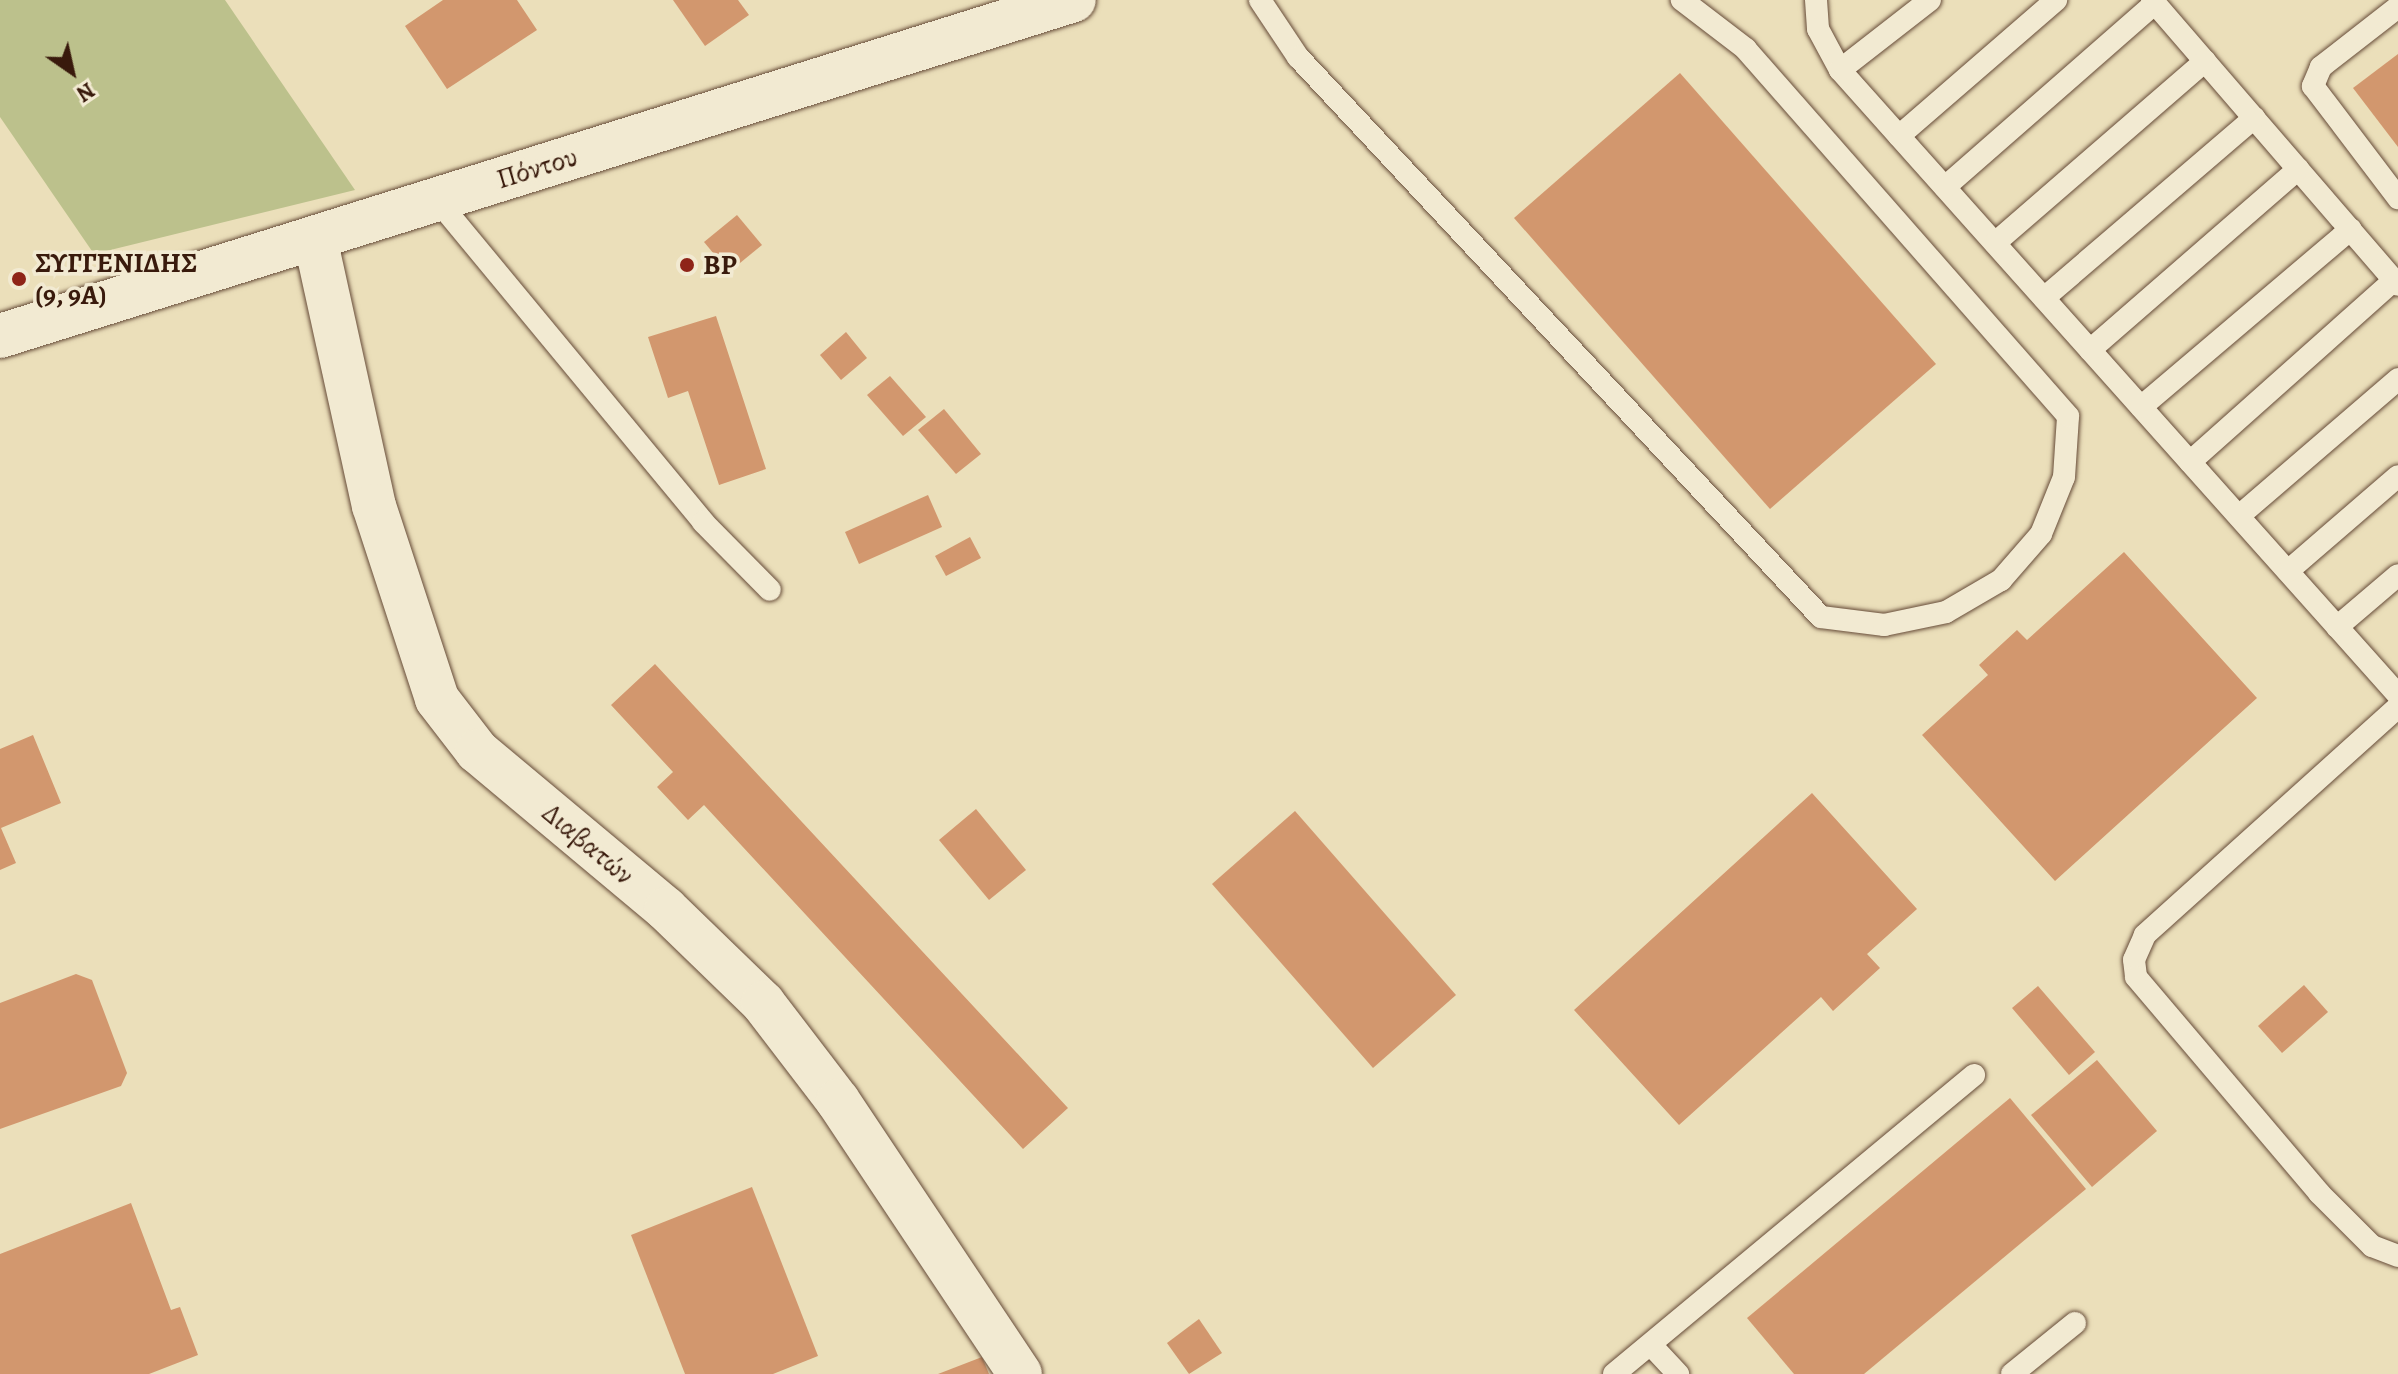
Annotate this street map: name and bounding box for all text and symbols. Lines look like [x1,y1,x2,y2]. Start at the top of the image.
north arrow [32,32,112,112]
text: N [70,75,100,109]
street label: Πόντου [492,140,582,196]
place label: ΣΥΓΓΕΝΙΔΗΣ (9, 9Α) [35,246,198,312]
place label: BP [703,248,737,282]
marker: BP [678,256,696,274]
marker: ΣΥΓΓΕΝΙΔΗΣ (9, 9Α) [10,270,28,288]
street label: Διαβατών [535,796,641,892]

